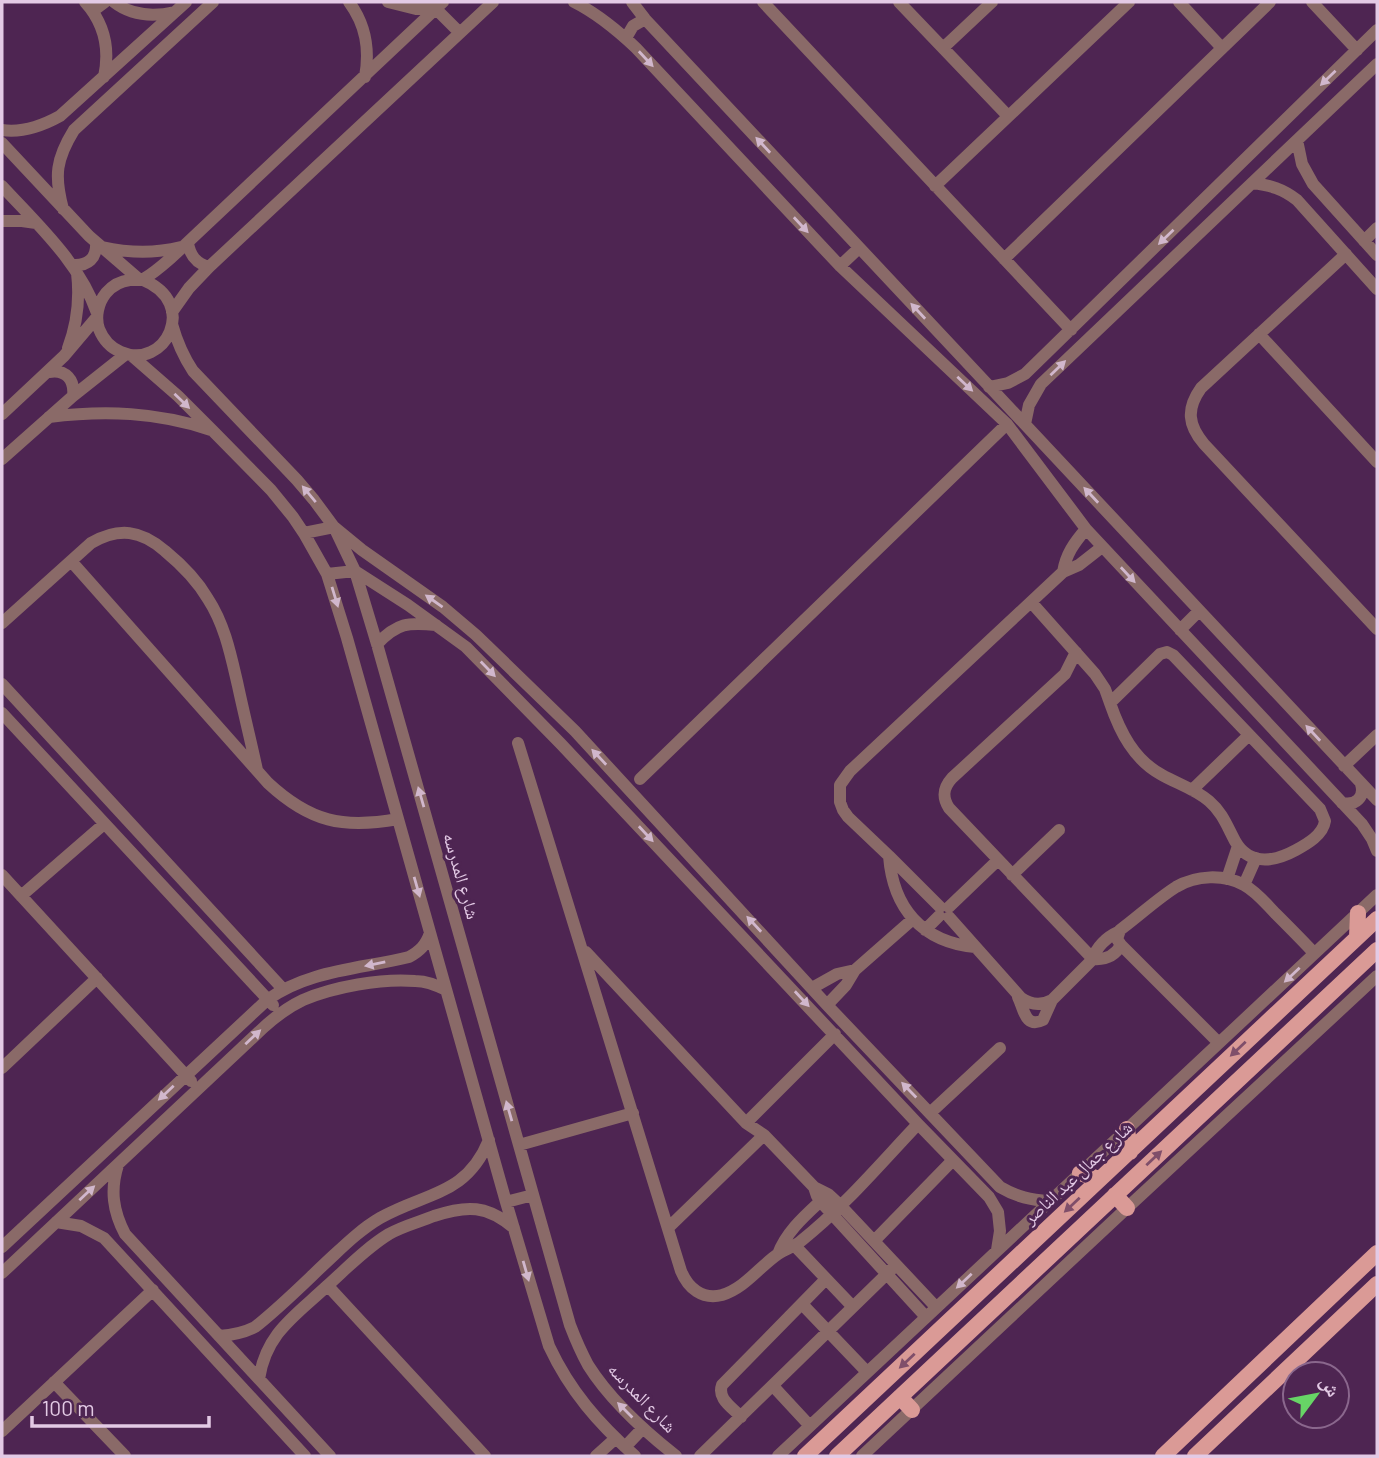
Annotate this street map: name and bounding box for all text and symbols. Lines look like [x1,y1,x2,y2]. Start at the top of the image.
one-way arrow [638,50,654,67]
one-way arrow [1321,69,1337,86]
one-way arrow [755,136,771,154]
one-way arrow [793,216,809,233]
one-way arrow [1158,229,1175,245]
one-way arrow [911,303,927,320]
one-way arrow [1050,359,1067,376]
one-way arrow [956,375,973,392]
one-way arrow [173,392,190,408]
one-way arrow [302,486,317,503]
one-way arrow [1083,487,1099,504]
one-way arrow [1120,566,1136,583]
one-way arrow [330,587,340,608]
one-way arrow [425,594,443,608]
one-way arrow [480,661,497,678]
one-way arrow [1306,725,1322,742]
one-way arrow [591,748,607,766]
one-way arrow [415,787,425,808]
one-way arrow [637,825,653,842]
street label: شارع المدرسه [438,830,485,922]
one-way arrow [413,877,423,898]
one-way arrow [746,916,762,933]
one-way arrow [364,959,386,970]
one-way arrow [1284,966,1301,982]
one-way arrow [793,990,809,1007]
one-way arrow [244,1029,261,1045]
one-way arrow [1230,1041,1247,1057]
one-way arrow [900,1082,917,1099]
one-way arrow [158,1085,175,1102]
one-way arrow [503,1099,514,1121]
street label: شارع جمال عبد الناصر [1017,1116,1137,1230]
one-way arrow [1145,1150,1162,1166]
one-way arrow [78,1185,95,1201]
one-way arrow [1064,1196,1081,1212]
one-way arrow [521,1260,532,1282]
one-way arrow [956,1272,973,1289]
one-way arrow [899,1352,916,1368]
street label: شارع المدرسه [603,1358,681,1438]
north arrow [1281,1360,1351,1430]
text: ش [1315,1371,1346,1401]
scale bar [32,1384,208,1428]
text: 100 m [42,1395,95,1420]
one-way arrow [618,1402,634,1419]

